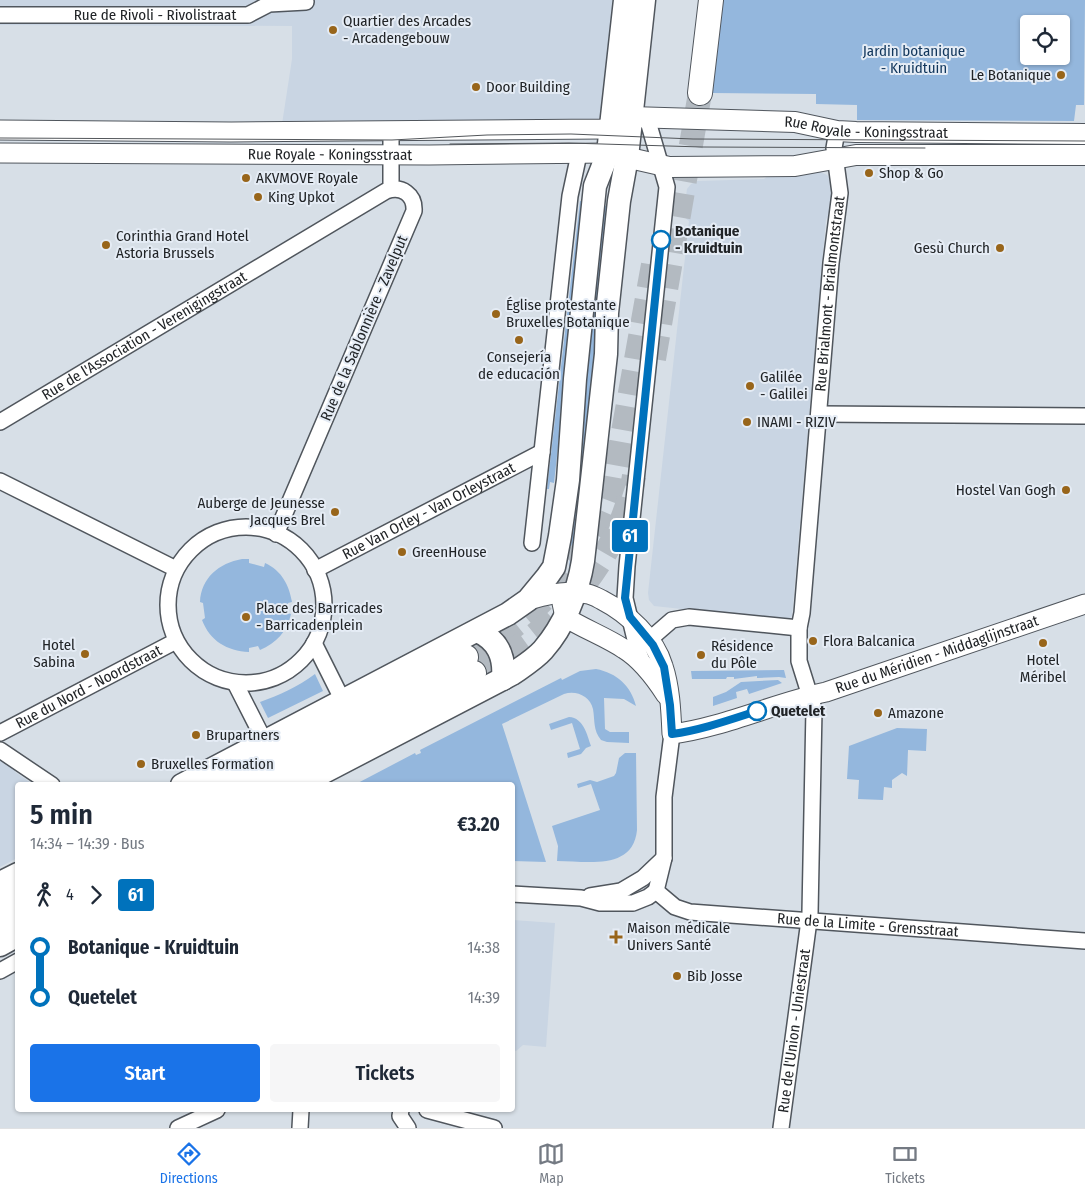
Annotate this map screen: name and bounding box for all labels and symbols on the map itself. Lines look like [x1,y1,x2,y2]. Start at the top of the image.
street label: Rue de Rivoli - Rivolistraat [74,6,236,24]
place label: Quartier des Arcades - Arcadengebouw [343,12,471,47]
marker: Quartier des Arcades - Arcadengebouw [327,24,339,36]
park label: Jardin botanique - Kruidtuin [863,42,965,77]
place label: Le Botanique [971,66,1051,84]
marker: Le Botanique [1055,69,1067,81]
place label: Door Building [486,78,570,96]
marker: Door Building [470,81,482,93]
street label: Rue Royale - Koningsstraat [784,113,948,142]
street label: Rue Royale - Koningsstraat [248,145,412,164]
place label: Shop & Go [879,164,944,182]
marker: Shop & Go [863,167,875,179]
place label: AKVMOVE Royale [256,169,358,187]
marker: AKVMOVE Royale [240,172,252,184]
place label: King Upkot [268,188,335,206]
marker: King Upkot [252,191,264,203]
street label: Rue Brialmont - Brialmontstraat [811,195,849,392]
place label: Botanique - Kruidtuin [675,222,743,257]
place label: Corinthia Grand Hotel Astoria Brussels [116,227,249,262]
marker: Botanique - Kruidtuin [651,230,671,250]
street label: Rue de la Sablonnière - Zavelput [317,232,411,423]
marker: Corinthia Grand Hotel Astoria Brussels [100,239,112,251]
place label: Gesù Church [914,239,990,257]
marker: Gesù Church [994,242,1006,254]
street label: Rue de l'Association - Verenigingstraat [39,268,250,404]
place label: Église protestante Bruxelles Botanique [506,296,630,331]
marker: Église protestante Bruxelles Botanique [490,308,502,320]
marker: Consejería de educación [513,334,525,346]
place label: Consejería de educación [478,348,560,383]
place label: Galilée - Galilei [760,368,808,403]
marker: Galilée - Galilei [744,380,756,392]
place label: INAMI - RIZIV [757,413,836,431]
marker: INAMI - RIZIV [741,416,753,428]
street label: Rue Van Orley - Van Orleystraat [339,459,518,563]
place label: Hostel Van Gogh [956,481,1056,499]
marker: Hostel Van Gogh [1060,484,1072,496]
place label: Auberge de Jeunesse Jacques Brel [197,494,325,529]
marker: Auberge de Jeunesse Jacques Brel [329,506,341,518]
line badge: 61 [608,520,652,552]
place label: GreenHouse [412,543,487,561]
marker: GreenHouse [396,546,408,558]
place label: Place des Barricades - Barricadenplein [256,599,383,634]
marker: Place des Barricades - Barricadenplein [240,611,252,623]
street label: Rue du Méridien - Middaglijnstraat [833,611,1041,697]
place label: Flora Balcanica [823,632,915,650]
marker: Flora Balcanica [807,635,819,647]
place label: Hotel Sabina [33,636,75,671]
place label: Résidence du Pôle [711,637,773,672]
marker: Hotel Méribel [1037,637,1049,649]
street label: Rue du Nord - Noordstraat [13,641,165,732]
marker: Hotel Sabina [79,648,91,660]
marker: Résidence du Pôle [695,649,707,661]
place label: Hotel Méribel [1020,651,1066,686]
marker: Quetelet [747,701,767,721]
place label: Quetelet [771,702,826,720]
place label: Amazone [888,704,944,722]
marker: Amazone [872,707,884,719]
place label: Brupartners [206,726,279,744]
marker: Brupartners [190,729,202,741]
place label: Bruxelles Formation [151,755,274,773]
marker: Bruxelles Formation [135,758,147,770]
street label: Rue de la Limite - Grensstraat [776,909,959,941]
place label: Maison médicale Univers Santé [627,919,730,954]
marker: Maison médicale Univers Santé [609,930,623,944]
street label: Rue de l'Union - Uniestraat [774,948,814,1114]
place label: Bib Josse [687,967,743,985]
marker: Bib Josse [671,970,683,982]

